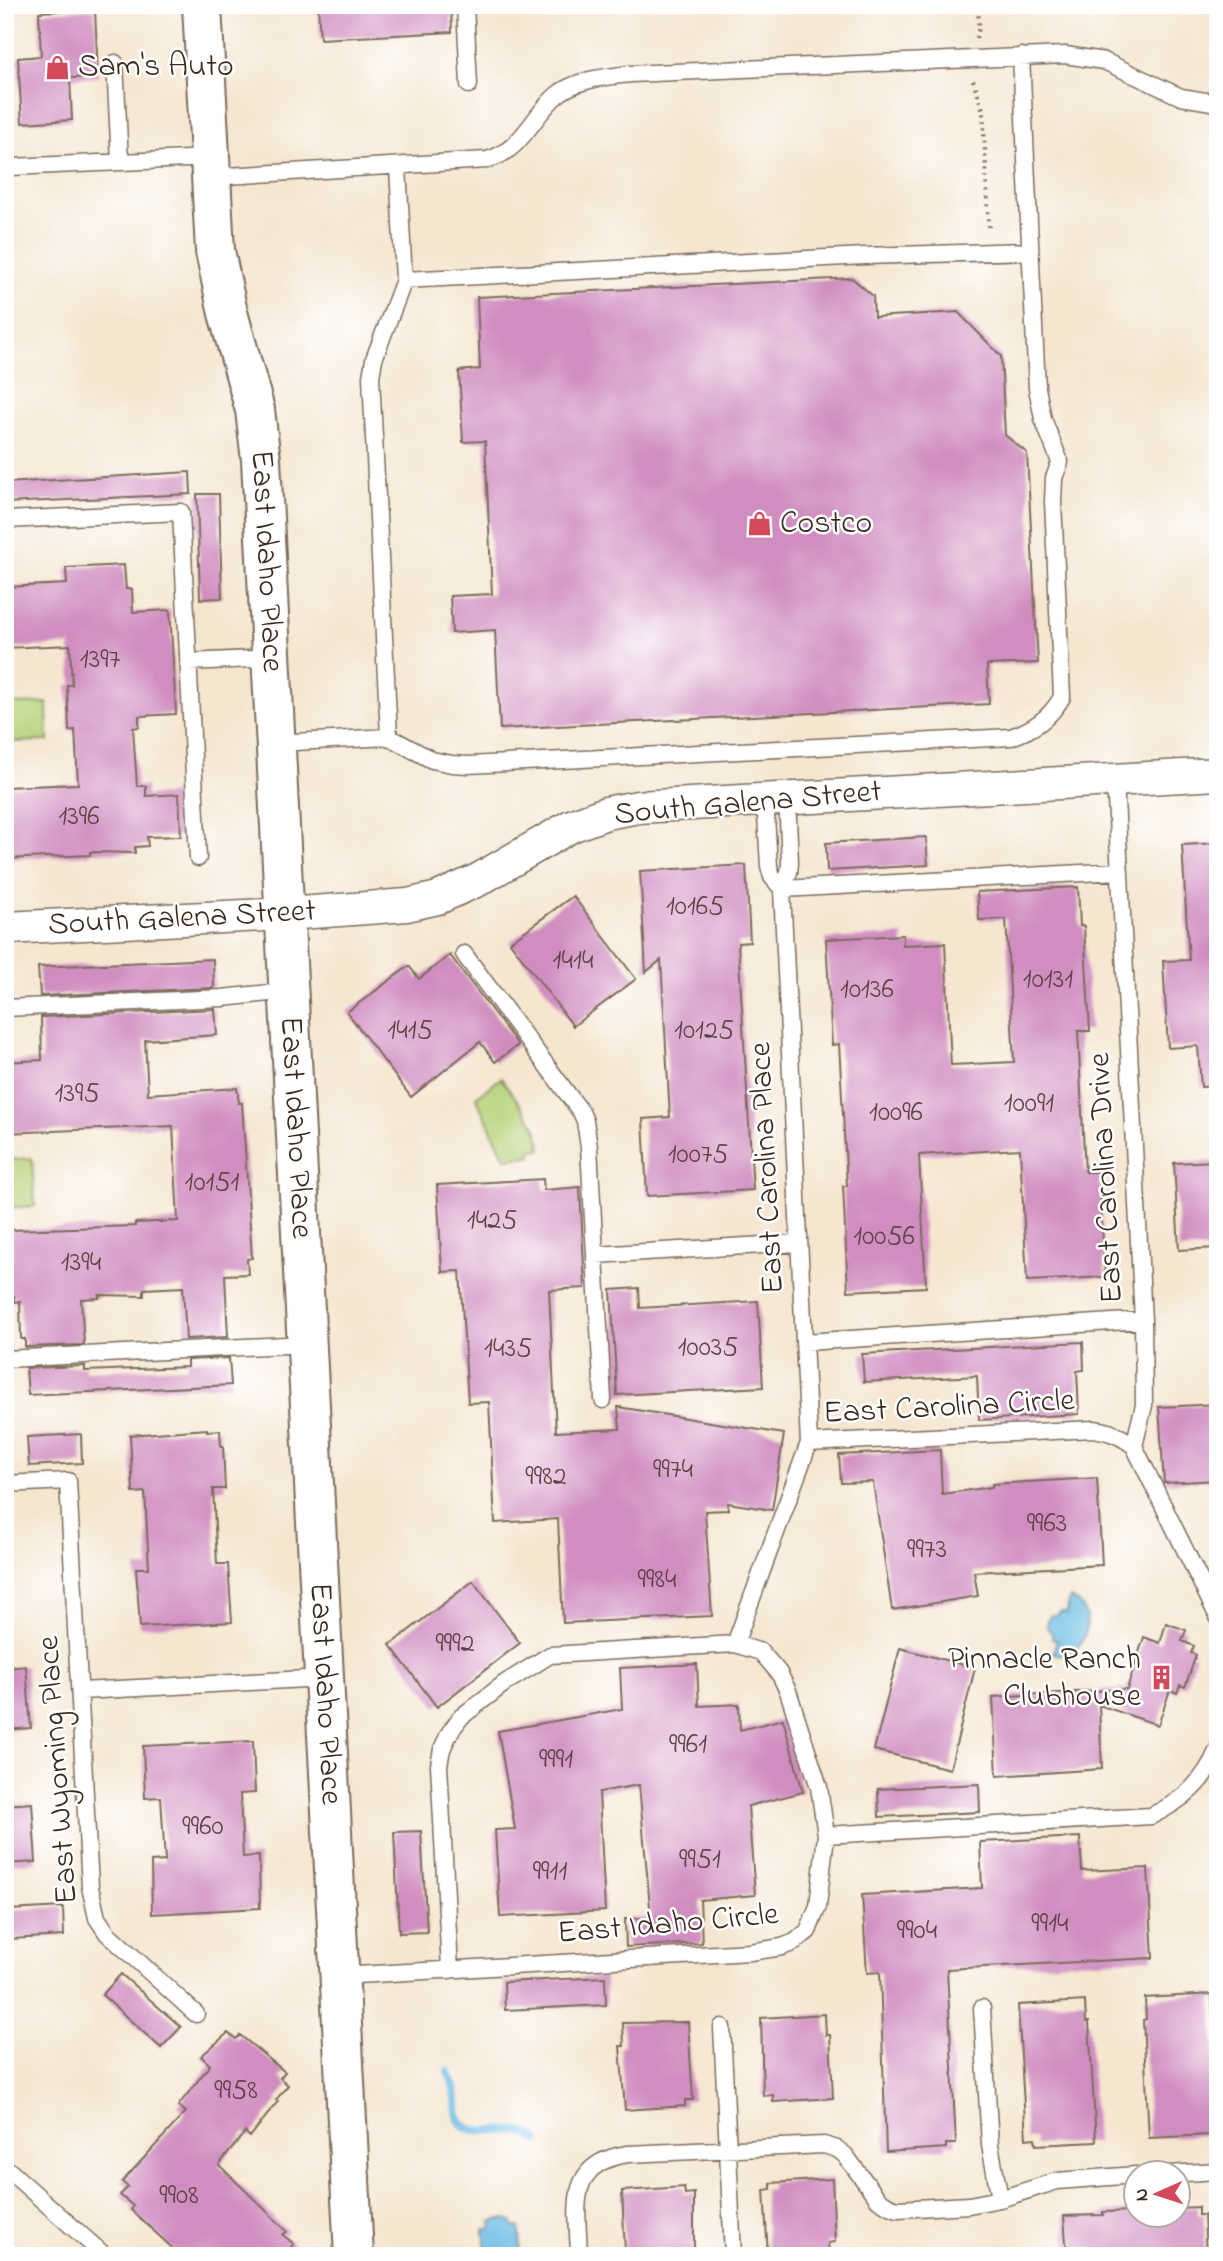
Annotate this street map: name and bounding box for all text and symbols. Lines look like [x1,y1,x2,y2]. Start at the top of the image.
place label: Sam's Auto [78,44,234,91]
shop icon: Sam's Auto [44,53,72,81]
street label: East Idaho Place [236,447,295,674]
place label: Costco [780,501,872,548]
shop icon: Costco [746,510,774,538]
house number: 1397 [80,640,121,681]
street label: South Galena Street [612,769,884,839]
house number: 1396 [58,797,100,838]
house number: 10165 [666,887,724,928]
street label: South Galena Street [47,889,317,949]
house number: 1414 [553,941,594,982]
house number: 10131 [1023,960,1073,1001]
house number: 10136 [840,970,894,1011]
house number: 1415 [387,1011,433,1052]
house number: 10125 [674,1011,734,1052]
street label: East Idaho Place [266,1015,325,1240]
street label: East Carolina Place [738,1040,798,1295]
street label: East Carolina Drive [1077,1051,1137,1305]
house number: 1395 [55,1074,99,1115]
house number: 10091 [1004,1084,1054,1125]
house number: 10096 [869,1093,923,1134]
house number: 10075 [668,1135,728,1176]
house number: 10151 [185,1163,240,1204]
house number: 1425 [467,1201,517,1242]
house number: 10056 [853,1217,915,1258]
house number: 1394 [61,1243,102,1284]
house number: 10035 [678,1328,738,1369]
house number: 1435 [484,1329,532,1370]
street label: East Carolina Circle [822,1378,1076,1438]
house number: 9974 [653,1450,693,1491]
house number: 9982 [525,1457,567,1498]
house number: 9963 [1027,1504,1067,1545]
house number: 9973 [907,1530,947,1571]
house number: 9984 [638,1560,677,1601]
street label: East Idaho Place [296,1581,354,1806]
house number: 9992 [435,1624,475,1665]
street label: East Wyoming Place [26,1634,92,1906]
place label: Pinnacle Ranch Clubhouse [948,1637,1142,1721]
building icon: Pinnacle Ranch Clubhouse [1147,1664,1175,1692]
house number: 9961 [669,1725,707,1766]
house number: 9991 [539,1740,573,1781]
house number: 9960 [182,1807,224,1848]
house number: 9951 [679,1840,721,1881]
house number: 9911 [533,1852,567,1893]
street label: East Idaho Circle [556,1892,781,1958]
house number: 9914 [1031,1904,1069,1945]
house number: 9904 [897,1911,938,1952]
house number: 9958 [214,2071,258,2112]
north arrow [1122,2160,1192,2230]
house number: 9908 [159,2176,199,2217]
text: N [1129,2187,1156,2202]

